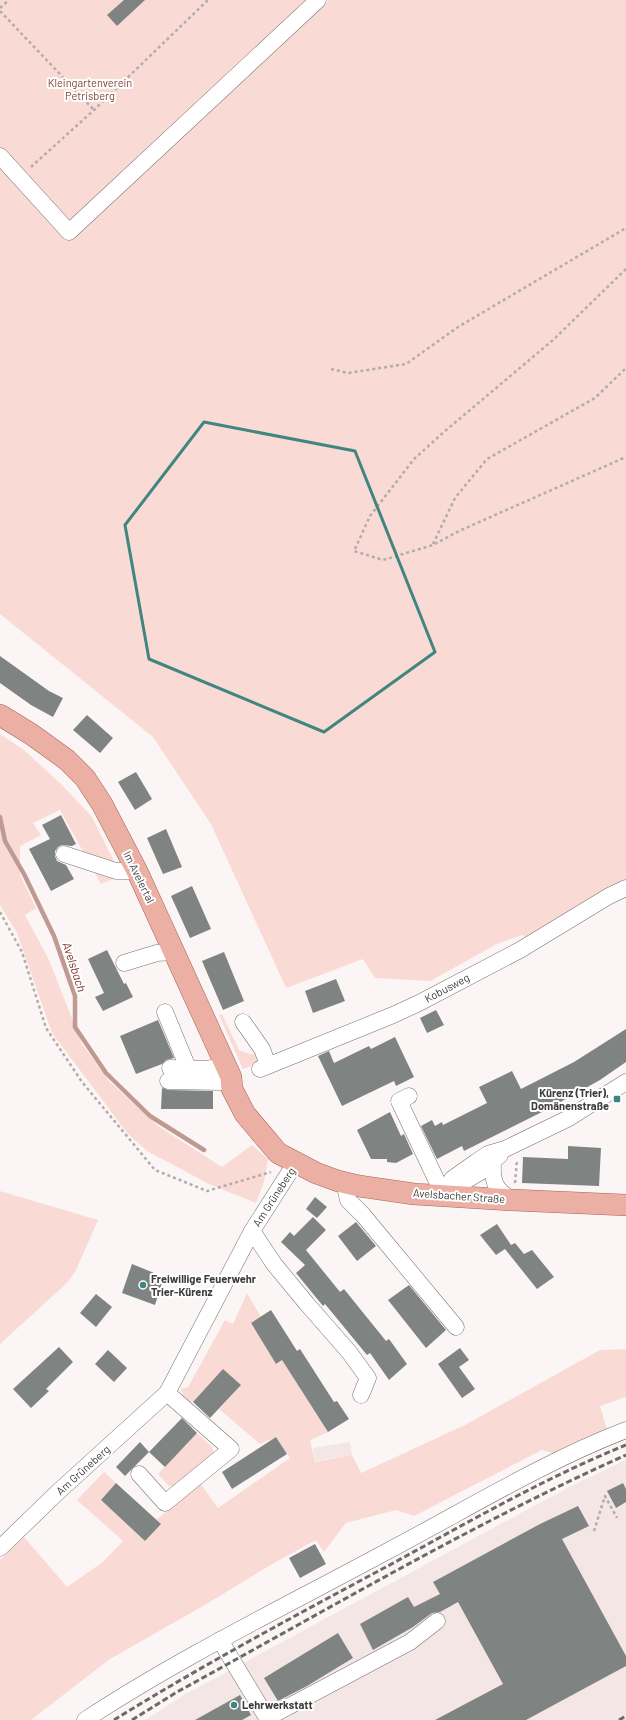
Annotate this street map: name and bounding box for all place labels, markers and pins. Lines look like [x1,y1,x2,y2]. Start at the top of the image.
place label: Kürenz (Trier), Domänenstraße [531,1086,609,1112]
marker: Kürenz (Trier), Domänenstraße [612,1094,622,1104]
place label: Freiwillige Feuerwehr Trier-Kürenz [151,1272,257,1298]
marker: Freiwillige Feuerwehr Trier-Kürenz [138,1280,148,1290]
place label: Lehrwerkstatt [242,1698,313,1711]
marker: Lehrwerkstatt [229,1700,239,1710]

